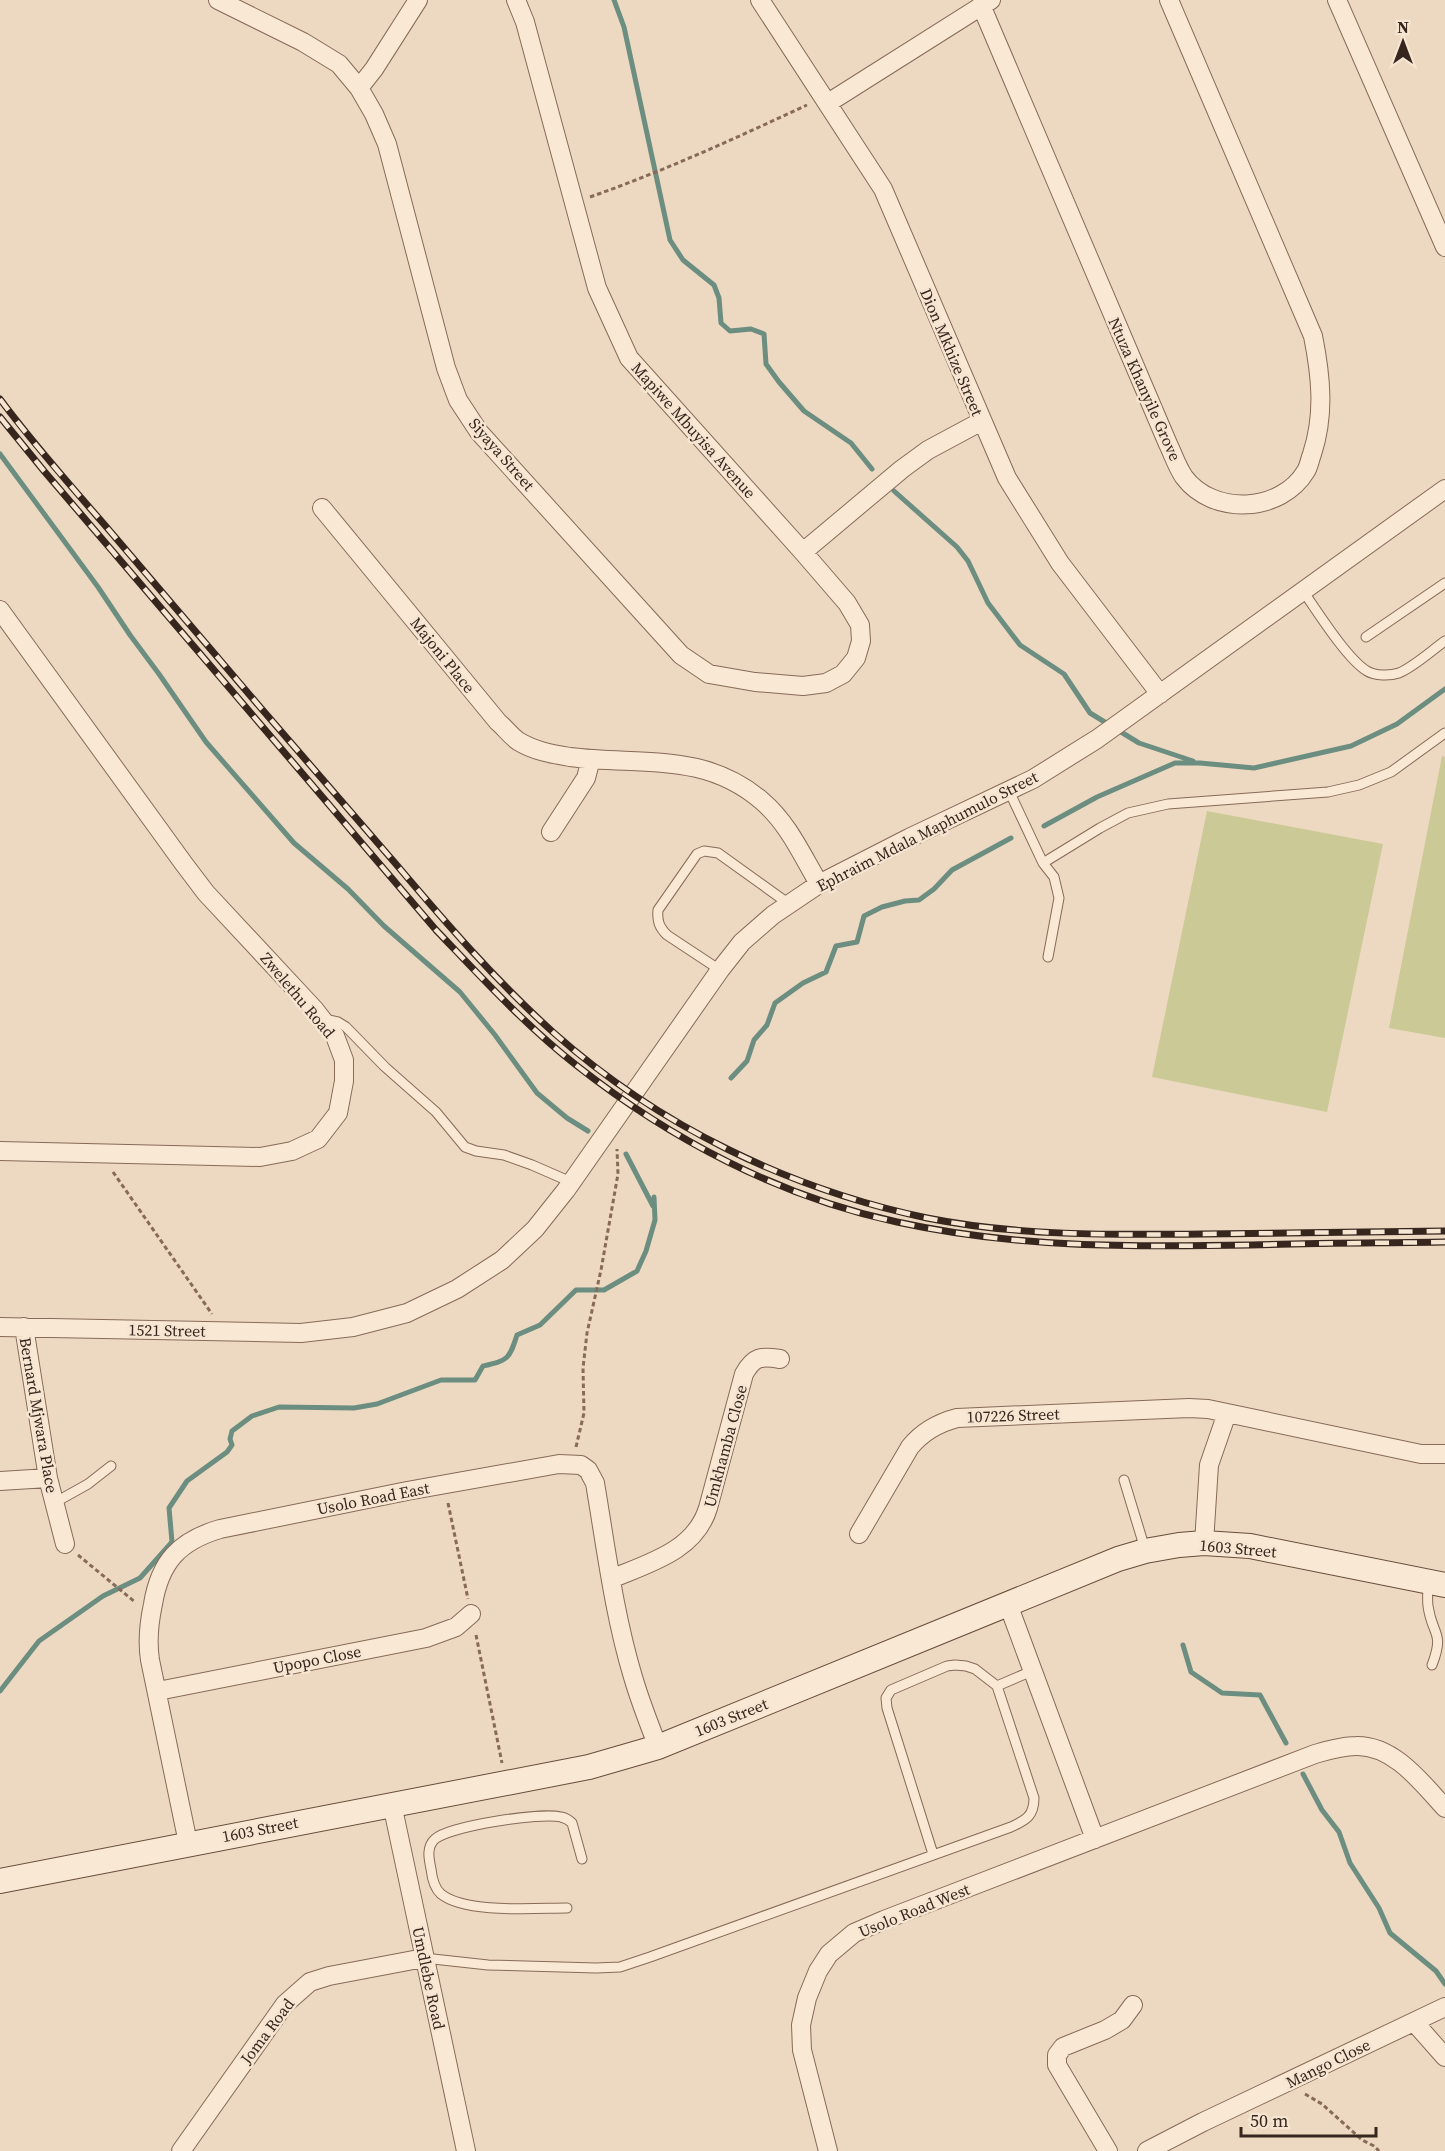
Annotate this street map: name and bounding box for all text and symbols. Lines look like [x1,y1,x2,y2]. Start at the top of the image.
north arrow [1373,12,1433,72]
text: N [1397,16,1409,38]
street label: Dion Mkhize Street [915,285,989,420]
street label: Ntuza Khanyile Grove [1103,314,1187,464]
street label: Mapiwe Mbuyisa Avenue [627,357,761,503]
street label: Siyaya Street [464,413,540,496]
street label: Majoni Place [406,612,480,698]
street label: Ephraim Mdala Maphumulo Street [813,765,1042,897]
street label: Zwelethu Road [256,948,340,1042]
street label: 1521 Street [128,1318,207,1342]
street label: Bernard Mjwara Place [14,1335,64,1495]
street label: Umkhamba Close [698,1382,752,1510]
street label: 107226 Street [966,1402,1061,1428]
street label: Usolo Road East [315,1476,432,1520]
street label: 1603 Street [1199,1534,1278,1562]
street label: Upopo Close [271,1640,363,1678]
street label: 1603 Street [691,1692,772,1742]
street label: 1603 Street [220,1811,301,1847]
street label: Usolo Road West [855,1877,974,1942]
street label: Umdlebe Road [407,1924,451,2032]
street label: Joma Road [234,1994,299,2069]
street label: Mango Close [1282,2033,1374,2093]
scale bar [1241,2100,1376,2138]
text: 50 m [1250,2108,1288,2133]

